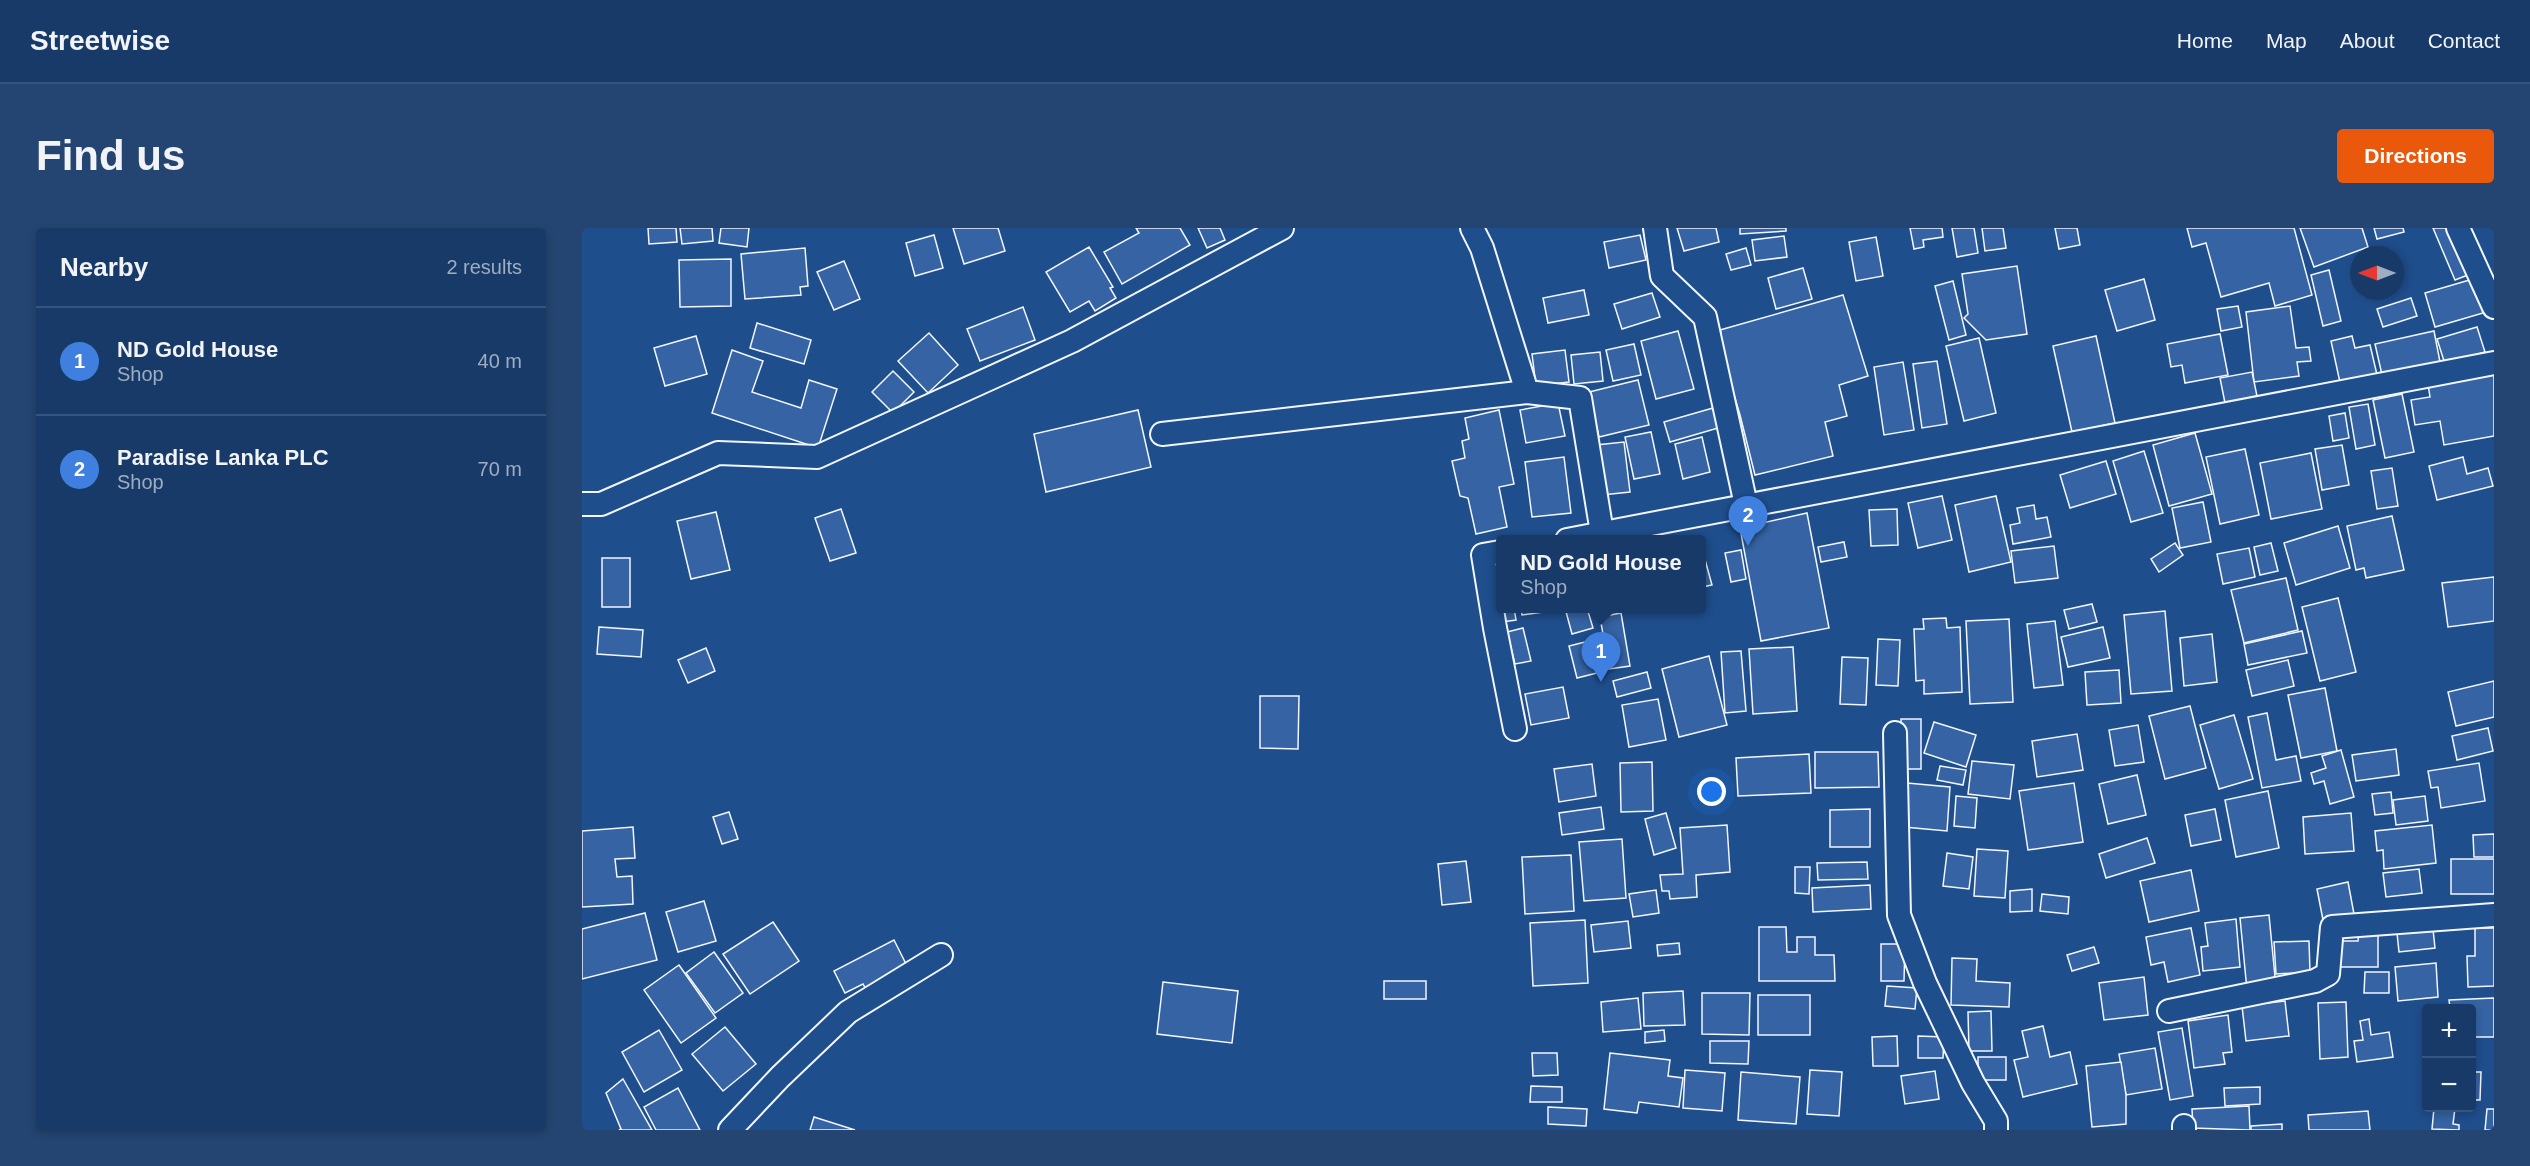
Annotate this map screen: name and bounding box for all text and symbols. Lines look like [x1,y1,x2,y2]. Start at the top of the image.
text: Streetwise [30,25,170,56]
text: Home [2177,29,2233,52]
text: Map [2266,29,2307,52]
text: About [2340,29,2395,52]
text: Contact [2428,29,2500,52]
button: Directions [2337,129,2494,183]
text: Find us [36,132,185,179]
north arrow [2350,246,2404,300]
text: Nearby [60,252,148,282]
text: 2 results [446,256,522,278]
text: ND Gold House [117,337,278,362]
text: 1 [74,350,85,372]
text: 40 m [478,350,522,372]
text: Shop [117,363,164,385]
text: Paradise Lanka PLC [117,445,329,470]
text: 2 [74,458,85,480]
text: 70 m [478,458,522,480]
text: Shop [117,471,164,493]
pin: 2 [1728,496,1768,546]
popup [1496,535,1706,613]
text: ND Gold House [1520,550,1682,575]
text: Shop [1520,576,1567,598]
pin: 1 [1582,632,1620,682]
your location [1697,777,1726,806]
map controls [2422,1004,2476,1112]
button: + [2422,1004,2476,1058]
button: − [2422,1058,2476,1112]

